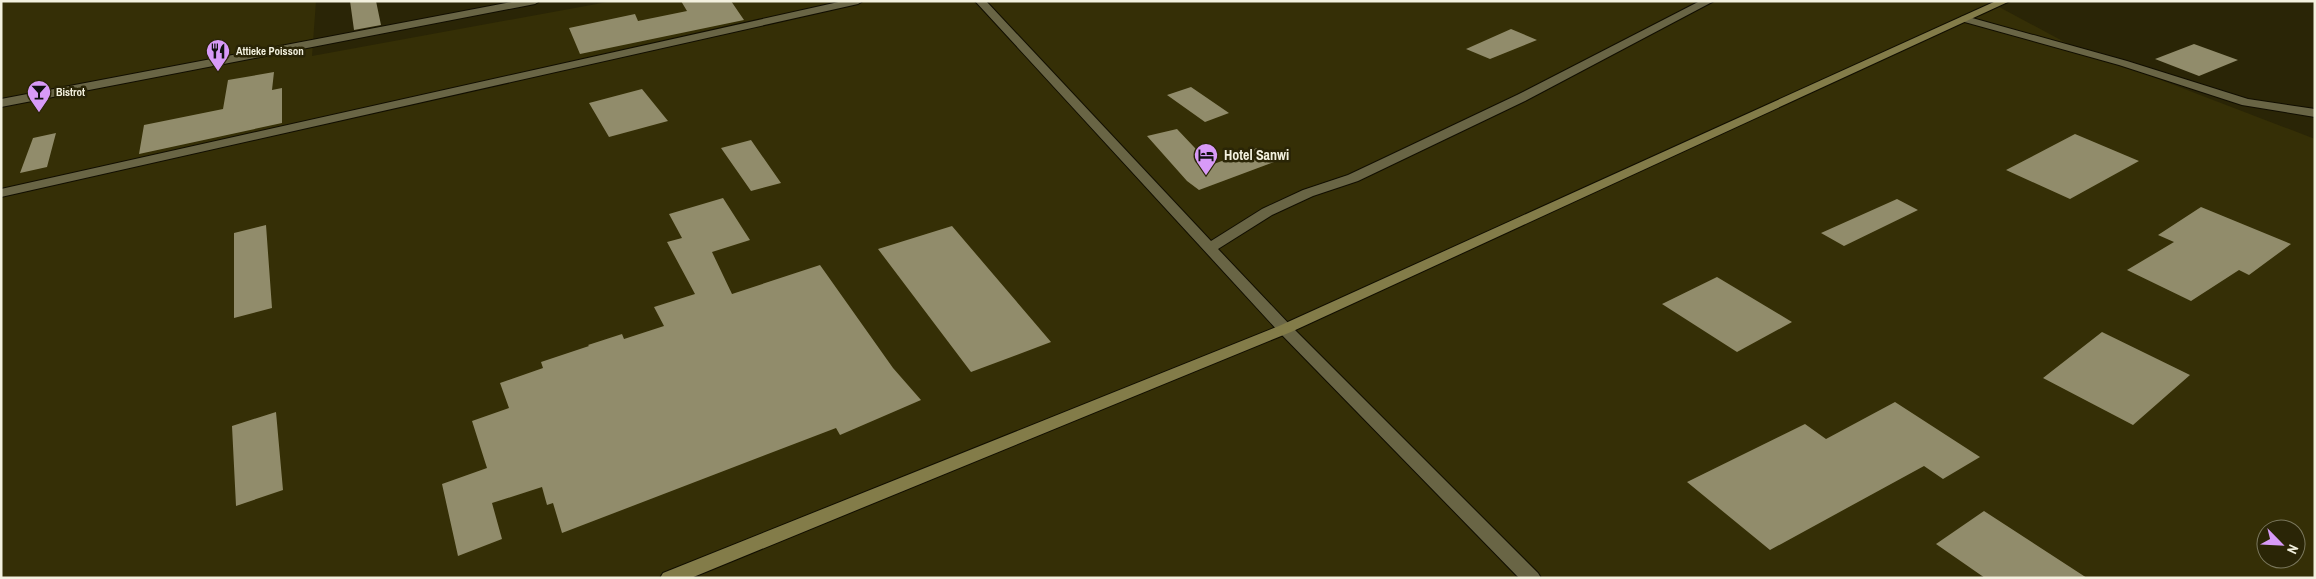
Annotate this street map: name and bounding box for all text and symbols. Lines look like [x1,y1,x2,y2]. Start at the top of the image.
restaurant icon: Attieke Poisson [205,38,231,72]
place label: Attieke Poisson [236,44,304,58]
bar icon: Bistrot [26,79,52,113]
place label: Bistrot [56,85,85,99]
hotel icon: Hotel Sanwi [1193,142,1219,176]
place label: Hotel Sanwi [1224,146,1289,164]
north arrow [2256,519,2306,569]
text: N [2283,542,2303,557]

